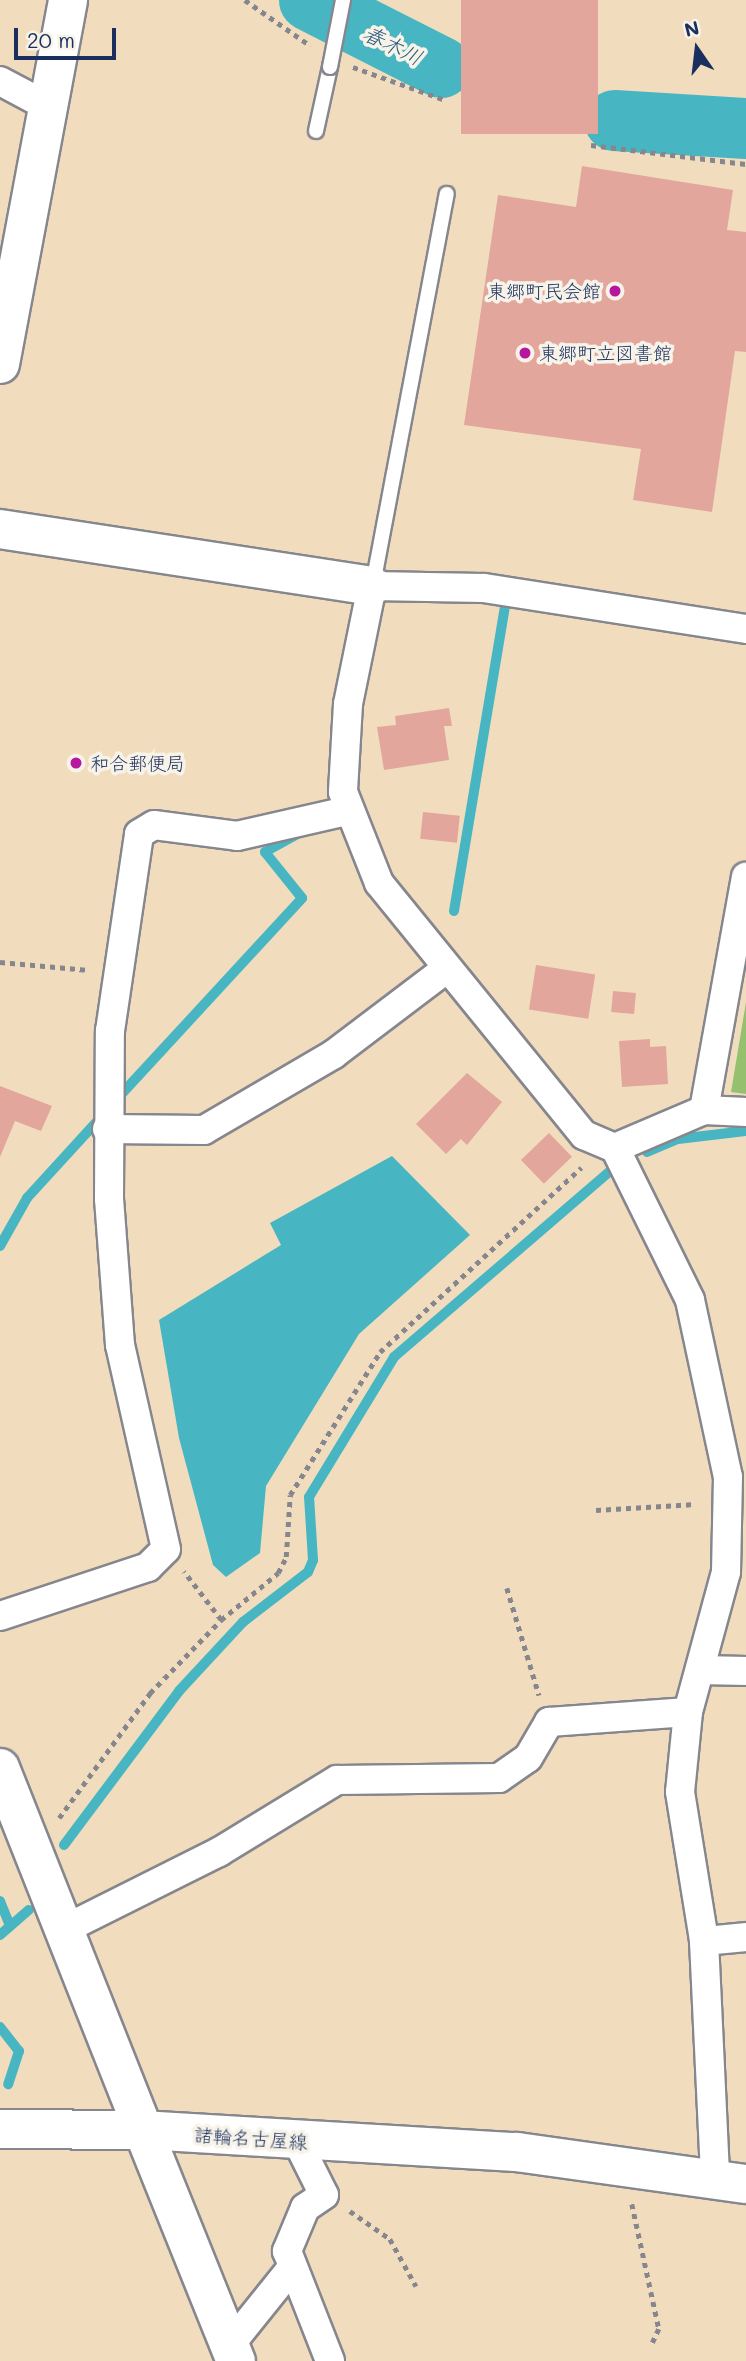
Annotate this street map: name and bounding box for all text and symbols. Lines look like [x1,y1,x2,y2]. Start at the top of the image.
scale bar [18,14,119,58]
north arrow [662,14,732,84]
text: N [682,14,702,42]
water label: 春木川 [359,20,427,70]
text: 20 m [27,26,75,53]
place label: 東郷町民会館 [487,280,601,302]
marker: 東郷町民会館 [607,283,623,299]
place label: 東郷町立図書館 [539,342,672,364]
marker: 東郷町立図書館 [517,345,533,361]
place label: 和合郵便局 [90,752,185,774]
marker: 和合郵便局 [68,755,84,771]
street label: 諸輪名古屋線 [193,2123,309,2153]

